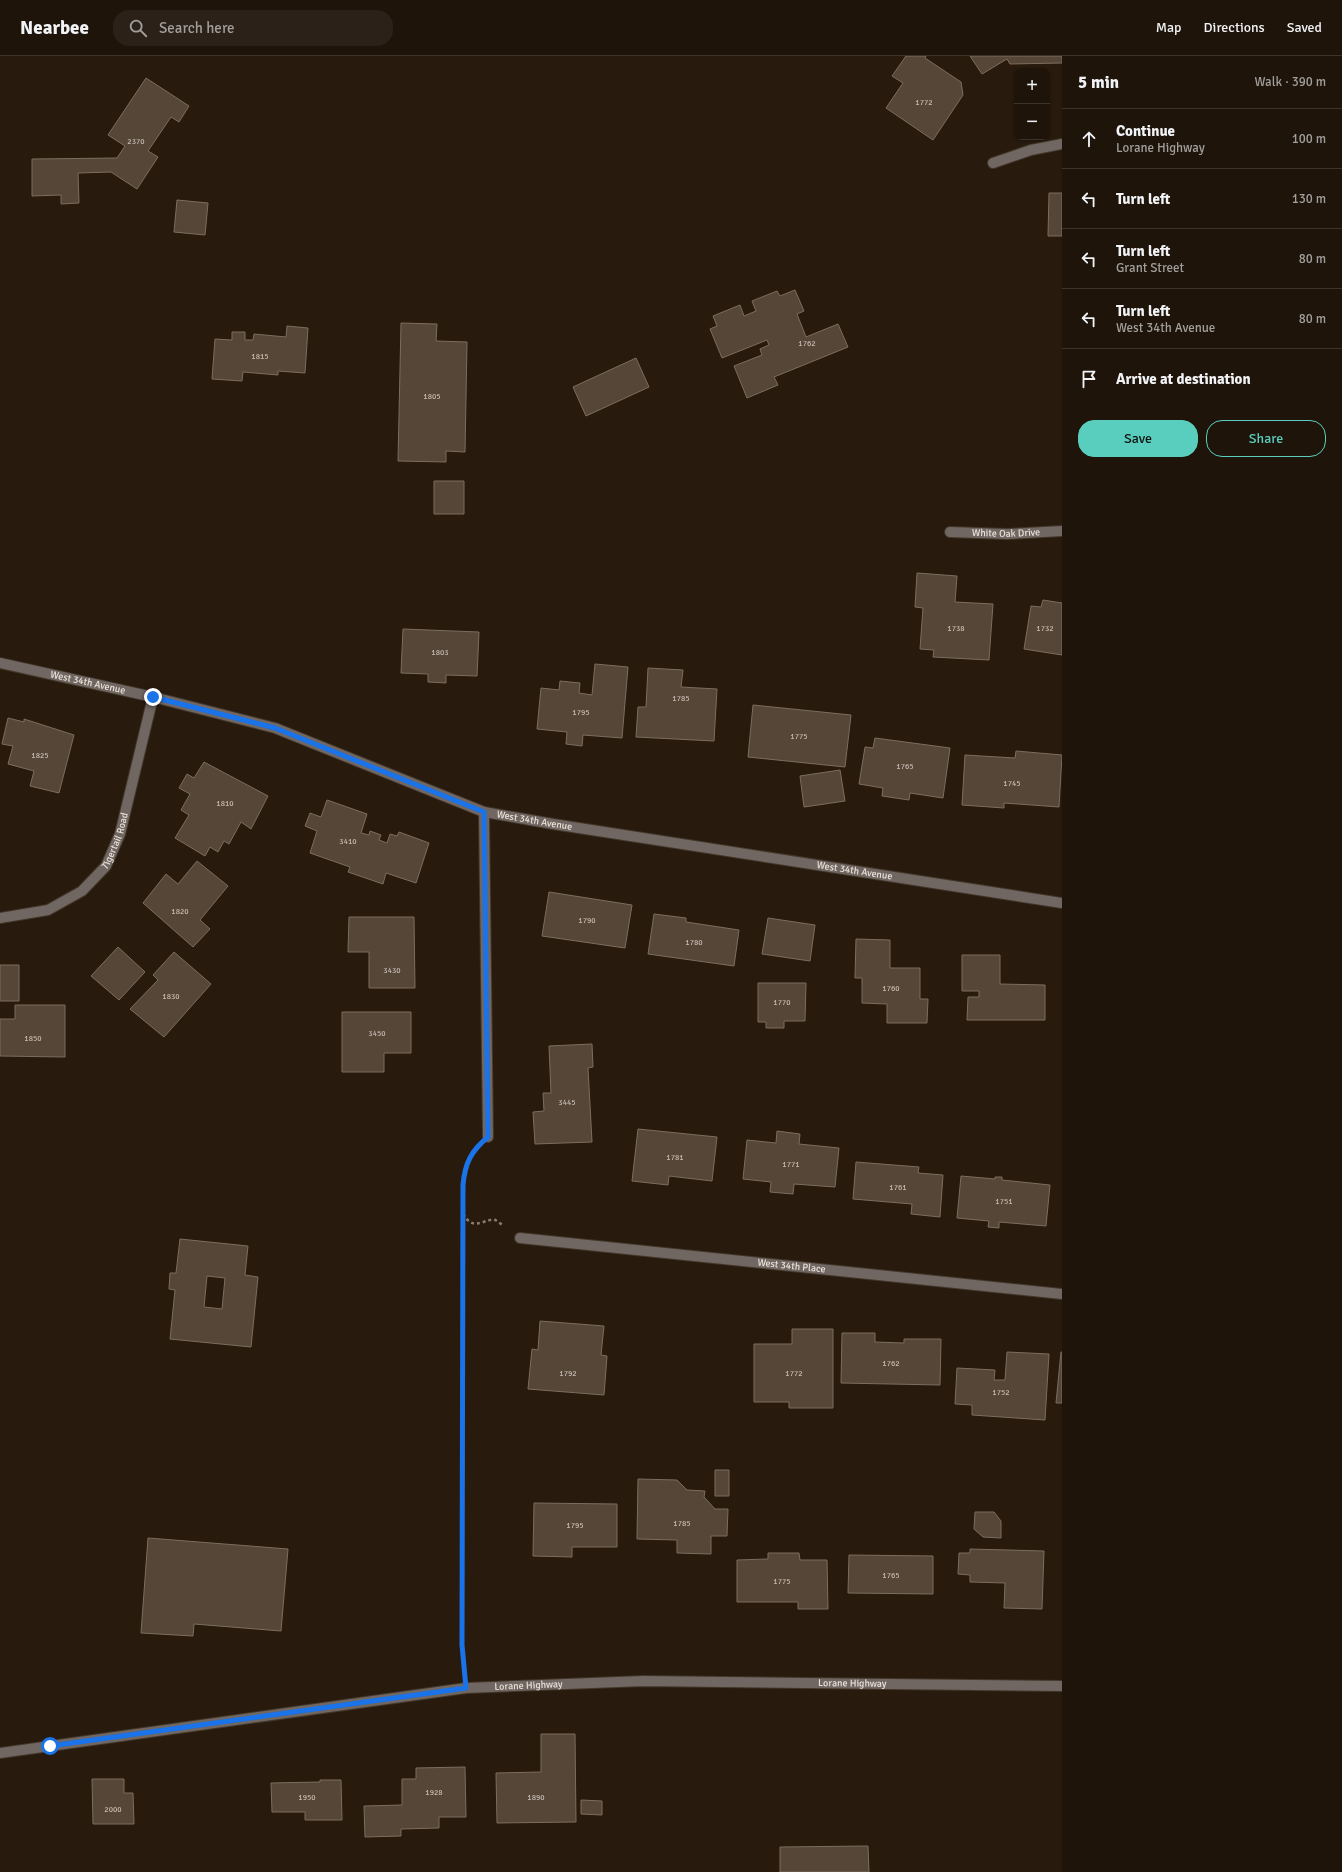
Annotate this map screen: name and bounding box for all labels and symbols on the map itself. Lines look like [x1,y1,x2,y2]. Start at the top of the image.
house number: 1772 [915,97,933,107]
house number: 2370 [127,136,145,146]
house number: 1762 [798,338,816,348]
house number: 1815 [251,351,269,361]
house number: 1805 [423,391,441,401]
street label: White Oak Drive [972,526,1040,540]
house number: 1738 [947,623,965,633]
house number: 1732 [1036,623,1054,633]
house number: 1803 [431,647,449,657]
street label: West 34th Avenue [49,668,127,697]
route end [144,688,162,706]
house number: 1785 [672,693,690,703]
house number: 1795 [572,707,590,717]
house number: 1775 [790,731,808,741]
house number: 1825 [31,750,49,760]
house number: 1765 [896,761,914,771]
house number: 1745 [1003,778,1021,788]
house number: 1810 [216,798,234,808]
street label: West 34th Avenue [496,808,573,833]
street label: Tigertail Road [100,812,131,872]
house number: 3410 [339,836,357,846]
street label: West 34th Avenue [816,859,893,883]
house number: 1820 [171,906,189,916]
house number: 1790 [578,915,596,925]
house number: 1780 [685,937,703,947]
house number: 3430 [383,965,401,975]
house number: 1760 [882,983,900,993]
house number: 1830 [162,991,180,1001]
house number: 1770 [773,997,791,1007]
house number: 3450 [368,1028,386,1038]
house number: 1850 [24,1033,42,1043]
house number: 3445 [558,1097,576,1107]
house number: 1781 [666,1152,684,1162]
house number: 1771 [782,1159,800,1169]
house number: 1761 [889,1182,907,1192]
house number: 1751 [995,1196,1013,1206]
street label: West 34th Place [757,1257,826,1276]
house number: 1762 [882,1358,900,1368]
house number: 1792 [559,1368,577,1378]
house number: 1772 [785,1368,803,1378]
house number: 1752 [992,1387,1010,1397]
house number: 1785 [673,1518,691,1528]
house number: 1795 [566,1520,584,1530]
house number: 1765 [882,1570,900,1580]
house number: 1775 [773,1576,791,1586]
street label: Lorane Highway [818,1677,887,1690]
street label: Lorane Highway [494,1678,563,1693]
route start [41,1737,59,1755]
house number: 1928 [425,1787,443,1797]
house number: 1950 [298,1792,316,1802]
house number: 1890 [527,1792,545,1802]
house number: 2000 [104,1804,122,1814]

